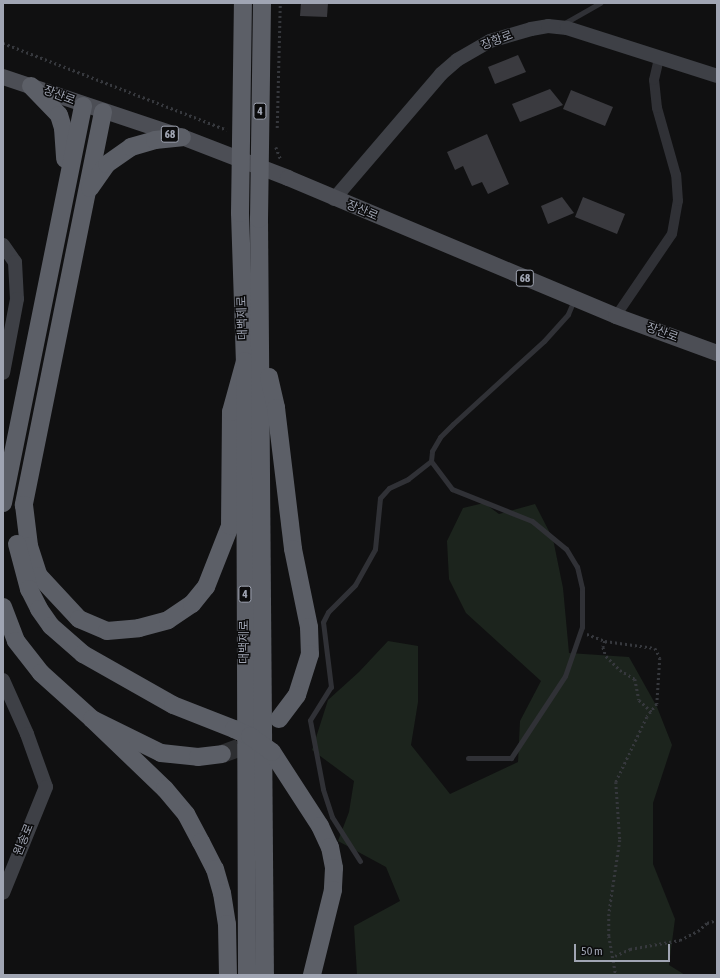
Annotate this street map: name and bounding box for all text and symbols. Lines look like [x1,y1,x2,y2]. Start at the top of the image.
street label: 장항로 [479,28,515,54]
street label: 장산로 [41,83,77,109]
road number: 4 [253,102,267,120]
road number: 68 [160,125,180,143]
street label: 장산로 [344,198,380,224]
road number: 68 [515,269,535,287]
street label: 대백제로 [235,296,251,340]
street label: 장산로 [644,321,680,345]
road number: 4 [238,585,252,603]
street label: 대백제로 [238,620,252,664]
street label: 원송로 [11,822,37,858]
scale bar [576,936,672,962]
text: 50 m [581,944,603,958]

